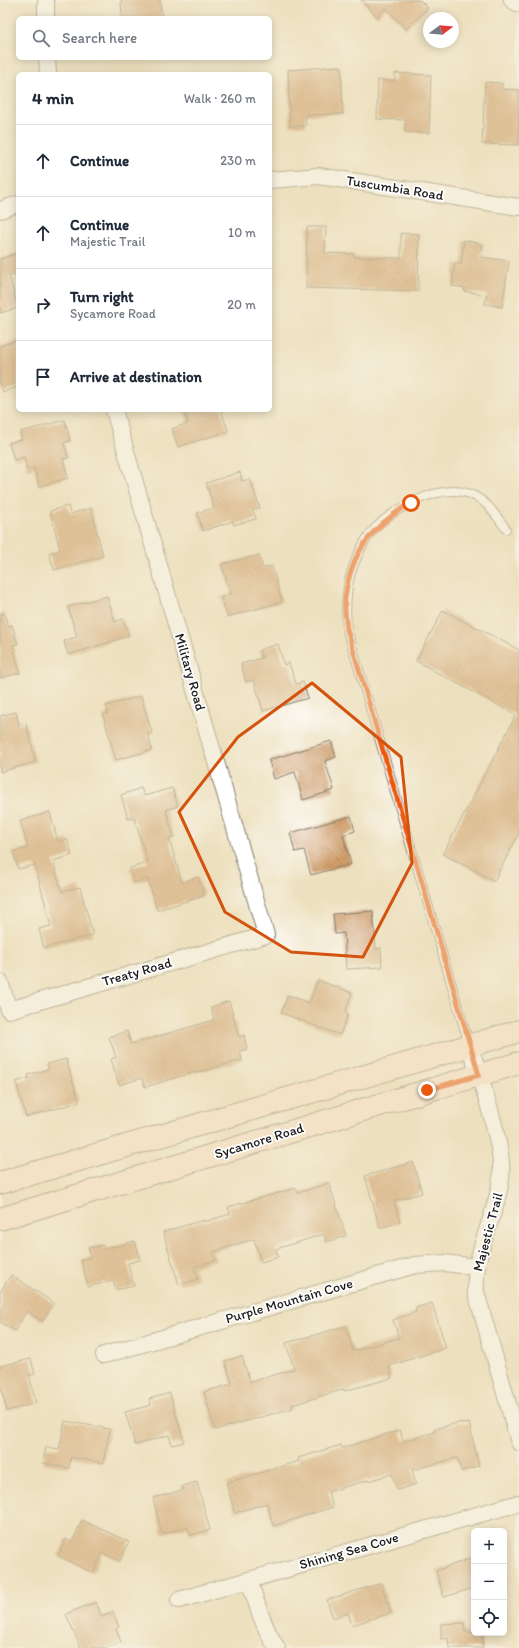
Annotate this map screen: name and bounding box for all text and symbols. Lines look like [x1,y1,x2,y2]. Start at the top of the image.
north arrow [423,12,459,48]
search box [16,16,272,60]
icon: search [30,27,52,49]
text: Search here [62,29,137,47]
text: 4 min [32,88,74,108]
text: Walk · 260 m [184,91,256,106]
icon: ahead [32,150,54,172]
text: Continue [70,152,129,170]
text: 230 m [220,153,256,168]
street label: Tuscumbia Road [345,172,445,204]
text: Continue [70,216,129,234]
icon: ahead [32,222,54,244]
text: 10 m [228,225,256,240]
text: Majestic Trail [70,234,145,249]
text: Turn right [70,288,134,306]
icon: right [32,294,54,316]
text: 20 m [227,297,256,312]
text: Sycamore Road [70,306,156,321]
icon: arrive [32,366,54,388]
text: Arrive at destination [70,368,202,386]
route start [402,494,420,512]
street label: Military Road [171,631,209,713]
street label: Treaty Road [100,954,174,990]
route end [418,1081,436,1099]
street label: Sycamore Road [212,1119,306,1163]
street label: Majestic Trail [469,1191,507,1273]
street label: Purple Mountain Cove [223,1275,355,1327]
map controls [471,1528,507,1636]
button: + [471,1528,507,1564]
street label: Shining Sea Cove [297,1529,401,1573]
button: − [471,1564,507,1600]
button: locate [471,1600,507,1636]

